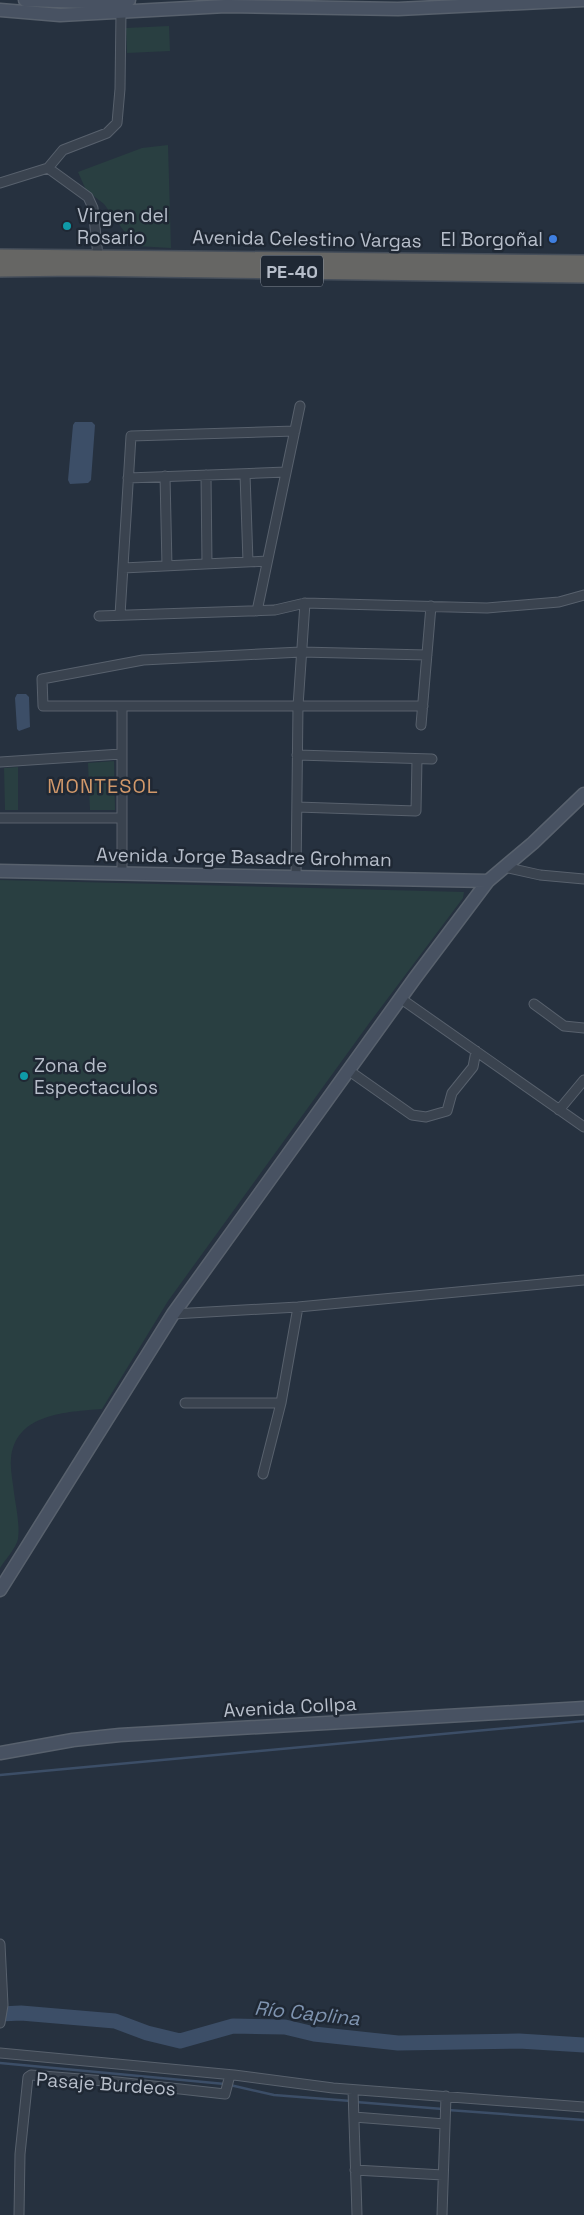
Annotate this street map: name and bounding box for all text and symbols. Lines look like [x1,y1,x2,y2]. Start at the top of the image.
place label: Virgen del Rosario [77,203,168,250]
marker: Virgen del Rosario [61,220,73,232]
street label: Avenida Celestino Vargas [192,224,422,254]
place label: El Borgoñal [440,227,543,252]
marker: El Borgoñal [547,233,559,245]
road number: PE-40 [261,256,323,286]
district label: MONTESOL [47,773,159,799]
street label: Avenida Jorge Basadre Grohman [96,842,392,872]
place label: Zona de Espectaculos [34,1053,158,1100]
marker: Zona de Espectaculos [18,1070,30,1082]
street label: Avenida Collpa [223,1691,357,1723]
water label: Río Caplina [253,1995,361,2032]
street label: Pasaje Burdeos [35,2067,177,2101]

